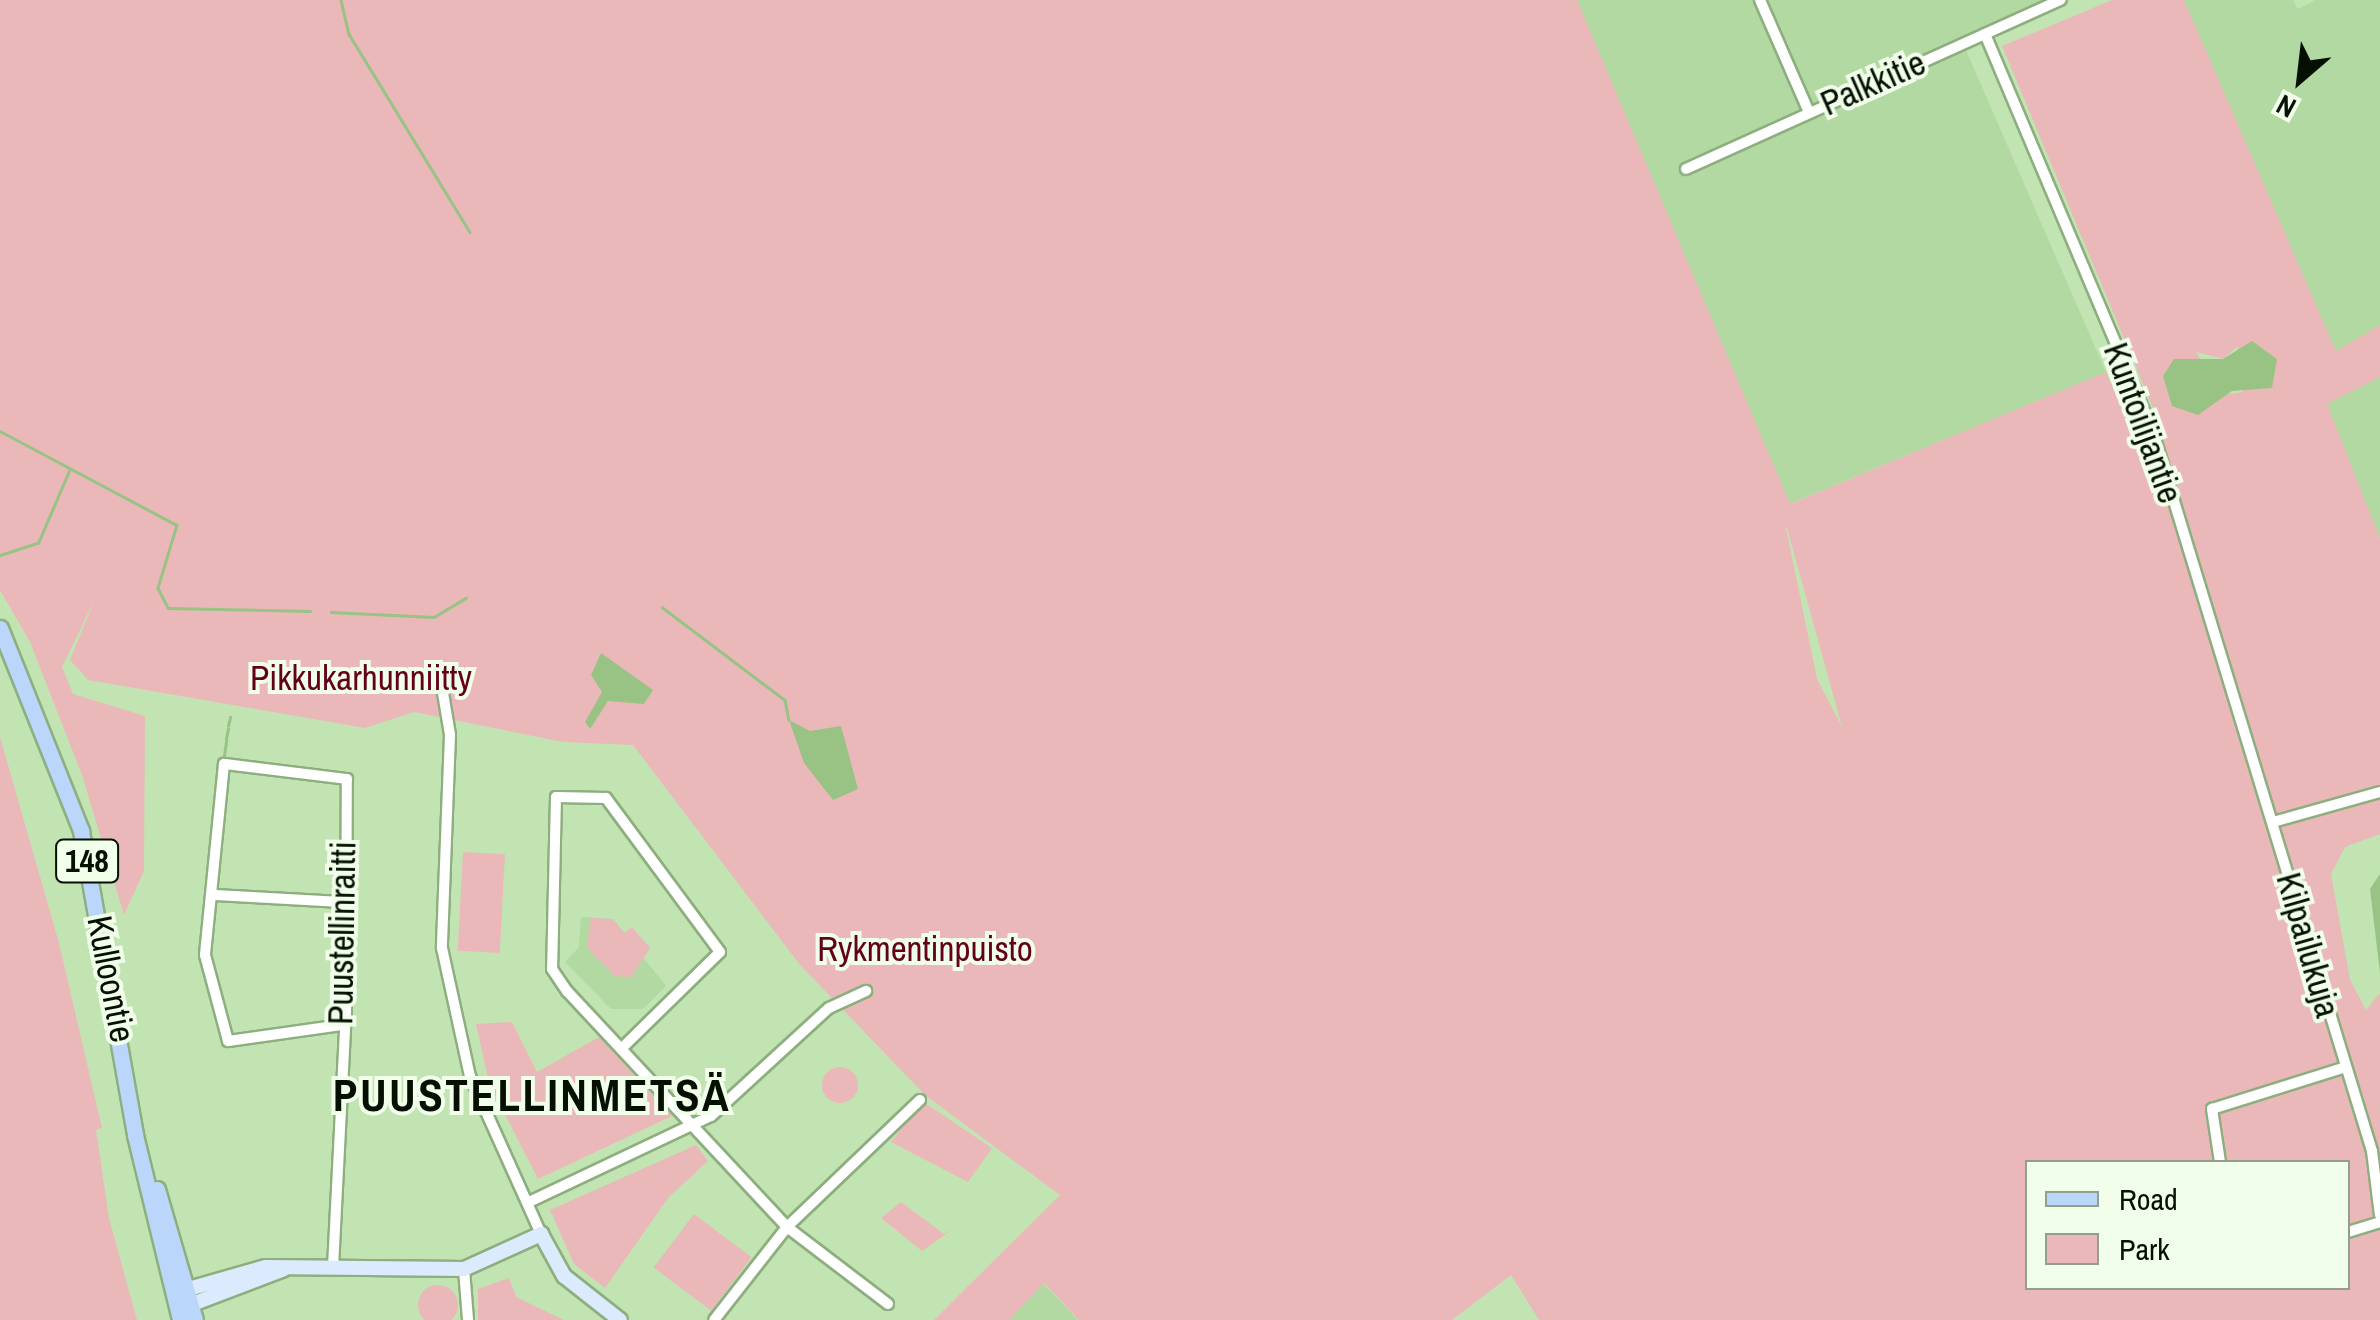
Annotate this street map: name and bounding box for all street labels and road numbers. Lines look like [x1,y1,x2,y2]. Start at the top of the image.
street label: Palkkitie [1814,41,1932,125]
street label: Kuntoilijantie [2095,337,2191,509]
road number: 148 [54,834,120,888]
street label: Puustellinraitti [319,841,365,1025]
street label: Kilpailukuja [2267,868,2349,1022]
street label: Kulloontie [78,912,144,1046]

